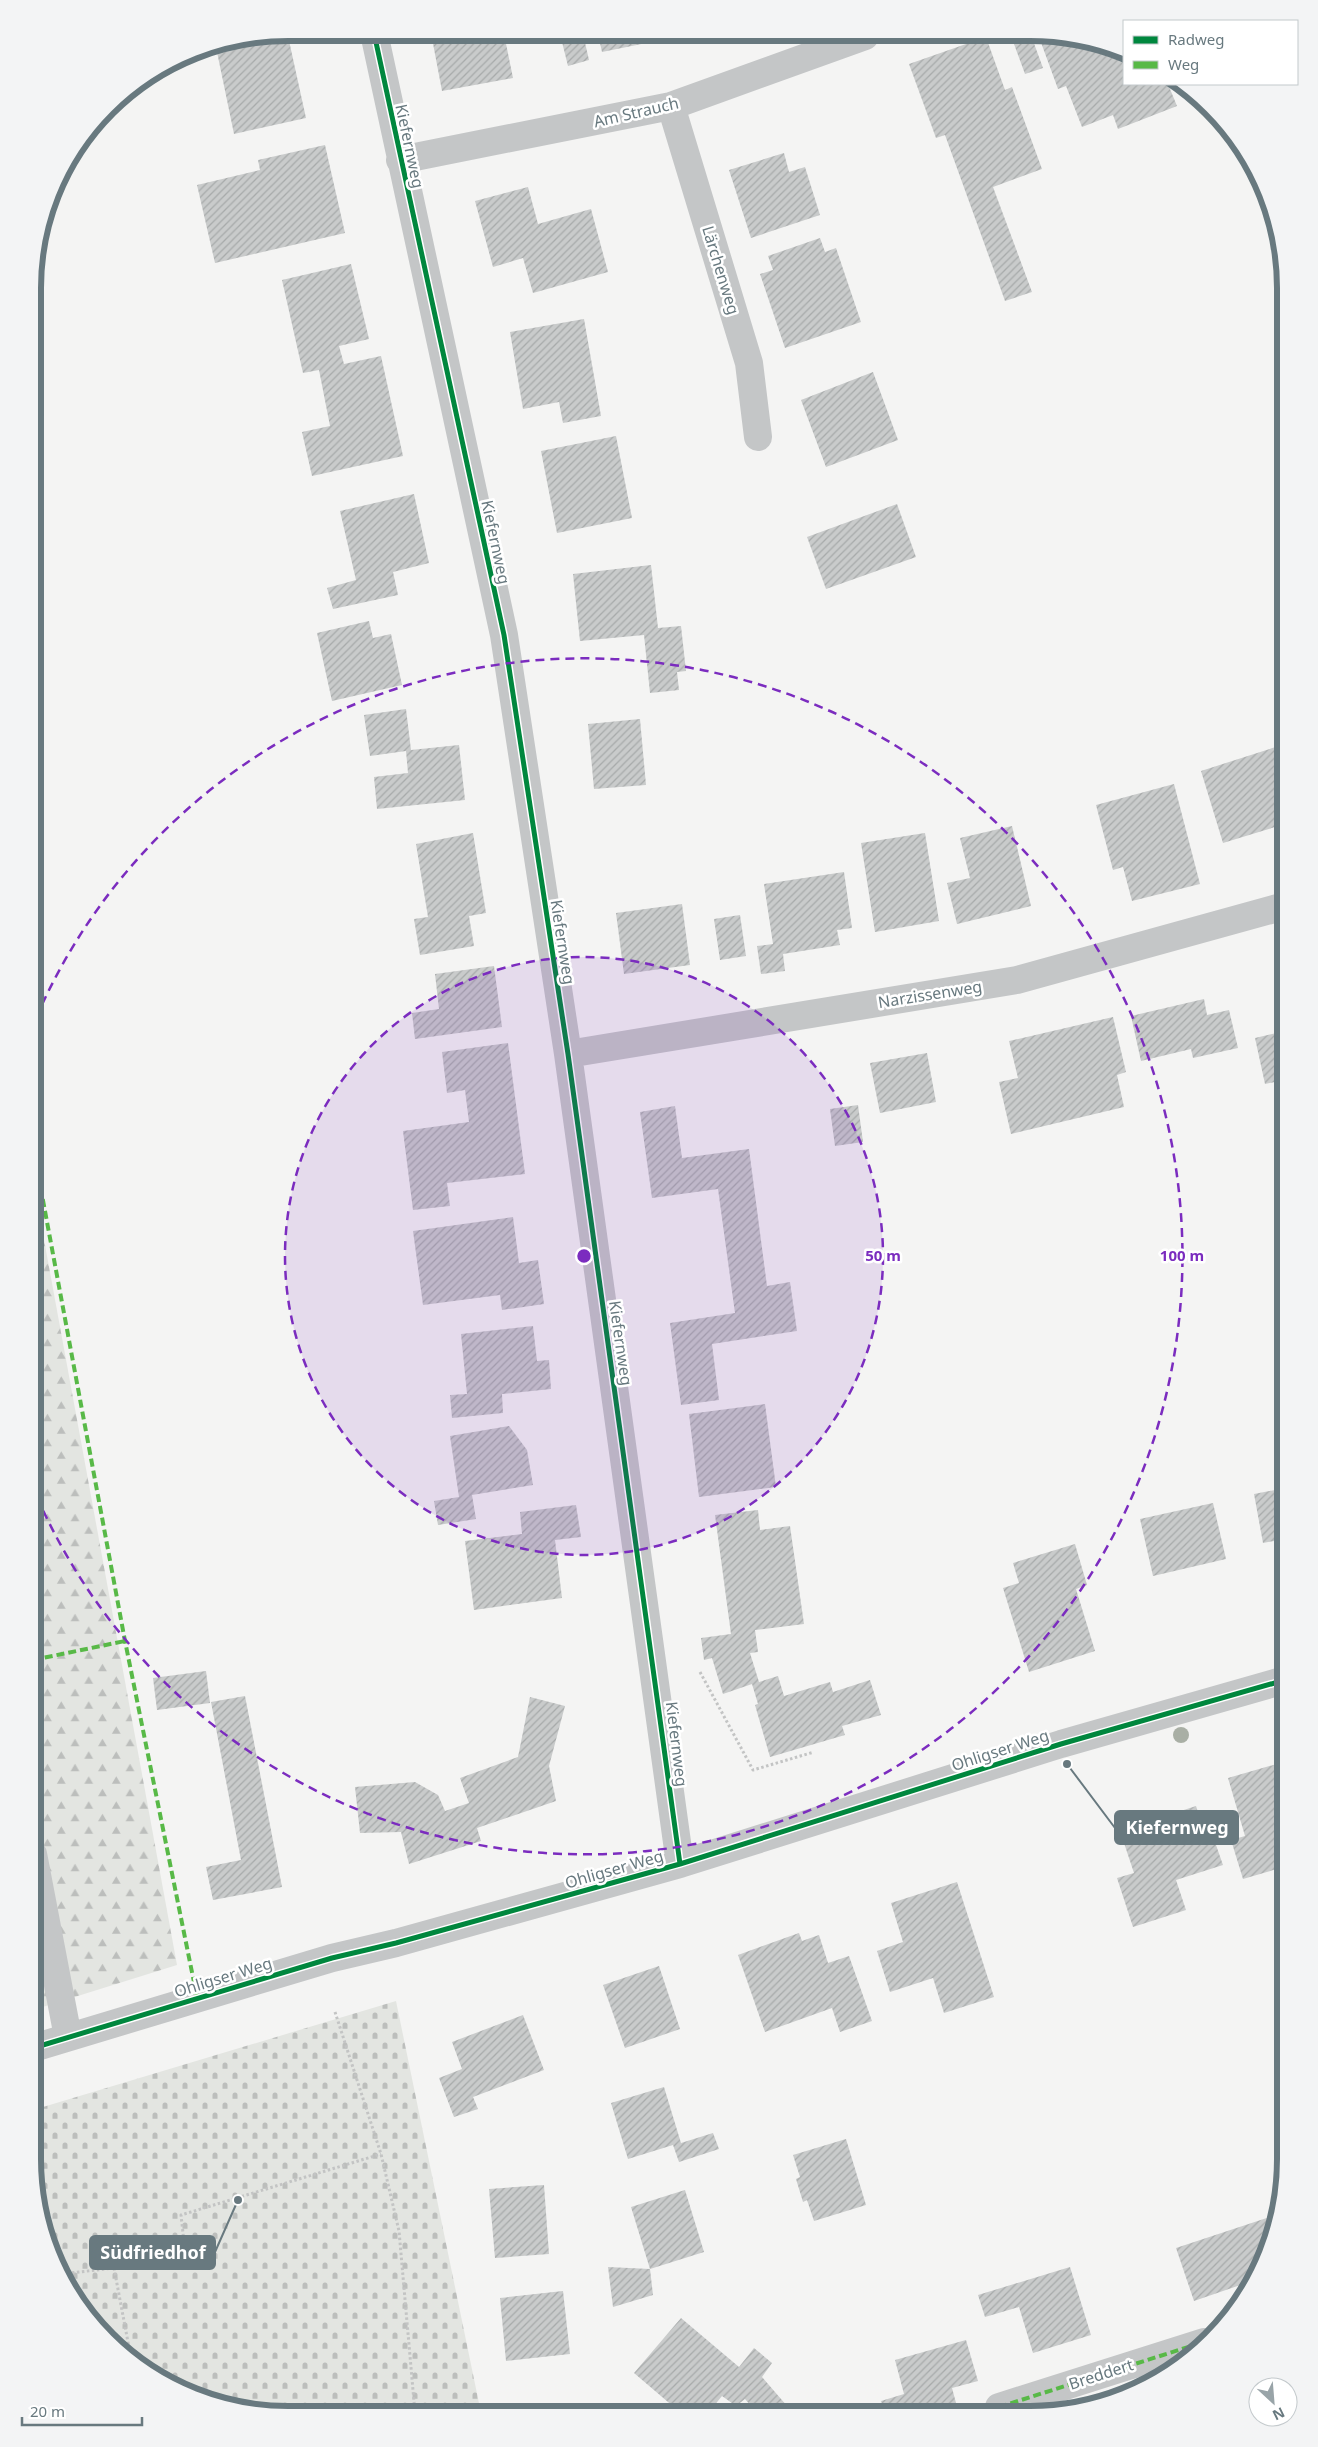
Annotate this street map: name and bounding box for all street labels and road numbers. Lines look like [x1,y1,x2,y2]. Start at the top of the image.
street label: Am Strauch [591,92,681,132]
street label: Kiefernweg [390,102,430,190]
street label: Lärchenweg [697,223,745,317]
street label: Kiefernweg [476,498,516,586]
street label: Kiefernweg [545,898,581,986]
street label: Narzissenweg [876,975,984,1013]
street label: Kiefernweg [604,1299,638,1387]
street label: Kiefernweg [661,1700,693,1788]
street label: Ohligser Weg [948,1724,1052,1776]
street label: Ohligser Weg [562,1844,666,1894]
street label: Ohligser Weg [171,1952,275,2002]
street label: Breddert [1066,2353,1136,2395]

